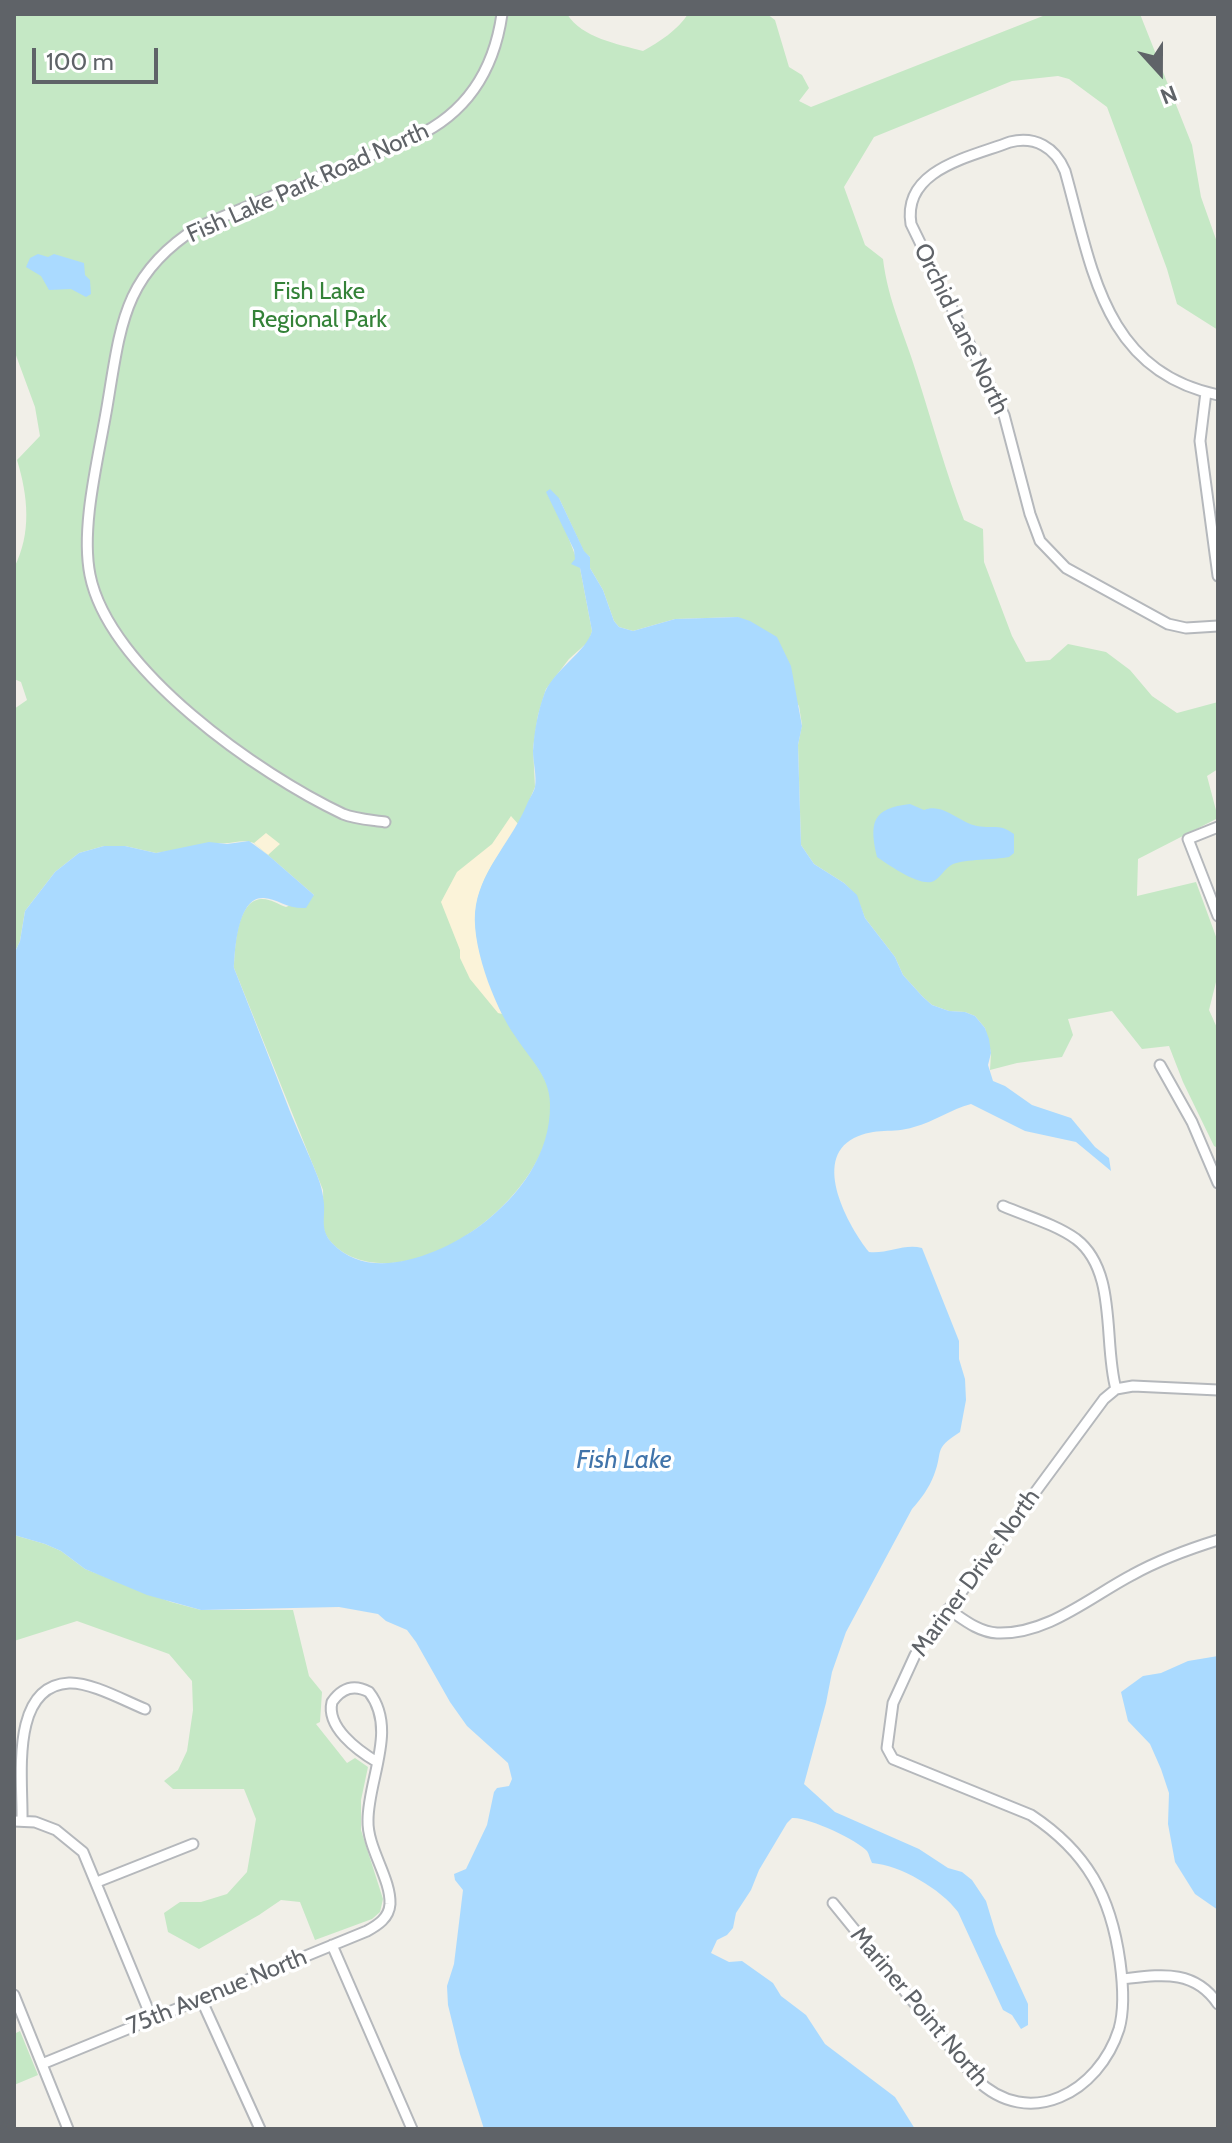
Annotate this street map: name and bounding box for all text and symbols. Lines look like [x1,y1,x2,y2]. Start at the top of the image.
scale bar [36,32,162,82]
north arrow [1120,32,1200,112]
text: 100 m [46,47,114,76]
text: N [1157,79,1181,110]
street label: Fish Lake Park Road North [183,117,433,249]
street label: Orchid Lane North [907,239,1015,419]
park label: Fish Lake Regional Park [251,278,387,334]
water label: Fish Lake [576,1444,672,1476]
street label: Mariner Drive North [906,1484,1046,1662]
street label: Mariner Point North [844,1921,994,2093]
street label: 75th Avenue North [123,1943,311,2041]

